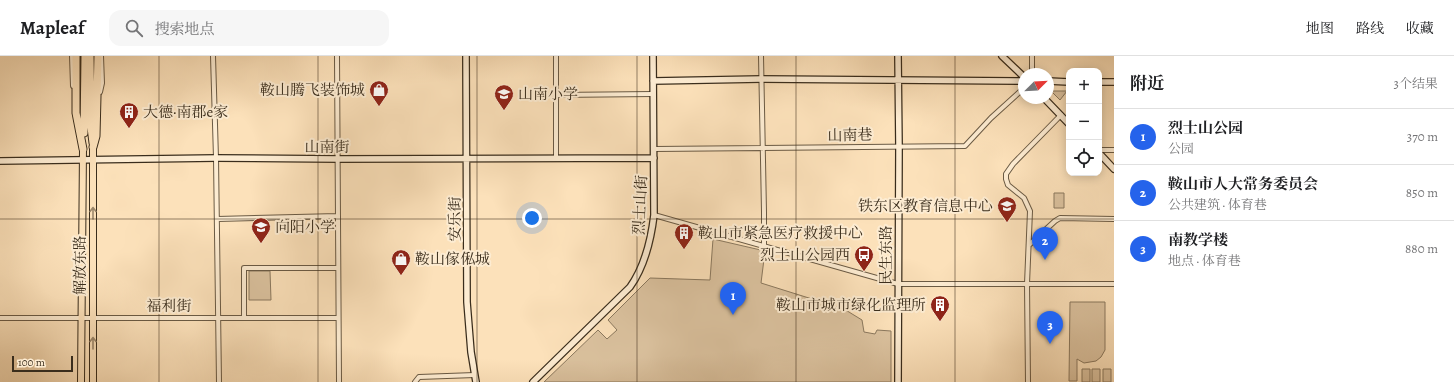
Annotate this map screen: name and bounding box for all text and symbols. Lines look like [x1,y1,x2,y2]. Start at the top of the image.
search box [109,10,389,46]
text: Mapleaf [20,15,85,41]
icon: search [123,17,145,39]
text: 搜索地点 [155,19,215,39]
text: 地图 [1306,19,1334,38]
text: 路线 [1356,19,1384,38]
text: 收藏 [1406,19,1434,38]
north arrow [1018,68,1054,104]
map controls [1066,68,1102,176]
button: + [1066,68,1102,104]
text: 附近 [1130,72,1164,95]
text: 3个结果 [1394,75,1438,92]
shop icon: 鞍山腾飞装饰城 [368,79,390,107]
place label: 鞍山腾飞装饰城 [260,80,365,100]
school or university icon: 山南小学 [493,83,515,111]
place label: 山南小学 [518,84,578,104]
building icon: 大德·南郡e家 [118,101,140,129]
place label: 大德·南郡e家 [143,102,228,122]
button: − [1066,104,1102,140]
text: 烈士山公园 [1168,118,1243,138]
street label: 山南巷 [827,125,873,145]
text: 1 [1141,128,1145,145]
text: 370 m [1407,128,1438,145]
street label: 山南街 [304,137,350,157]
button: locate [1066,140,1102,176]
text: 公园 [1168,140,1194,157]
text: 鞍山市人大常务委员会 [1168,174,1318,194]
street label: 烈士山街 [628,175,652,235]
text: 2 [1140,184,1146,201]
text: 850 m [1406,184,1438,201]
school or university icon: 铁东区教育信息中心 [996,195,1018,223]
street label: 安乐街 [445,196,465,242]
place label: 铁东区教育信息中心 [858,196,993,216]
text: 公共建筑 · 体育巷 [1168,196,1267,213]
one-way arrow [89,207,97,220]
your location [522,208,542,228]
school or university icon: 向阳小学 [250,216,272,244]
place label: 向阳小学 [275,217,335,237]
building icon: 鞍山市紧急医疗救援中心 [673,222,695,250]
place label: 鞍山市紧急医疗救援中心 [698,223,863,243]
street label: 民生东路 [876,225,896,285]
pin: 2 [1032,227,1058,260]
text: 南教学楼 [1168,230,1228,250]
street label: 解放东路 [70,235,90,295]
text: 3 [1140,240,1146,257]
text: 880 m [1405,240,1438,257]
bus stop icon: 烈士山公园西 [853,244,875,272]
place label: 烈士山公园西 [760,245,850,265]
shop icon: 鞍山傢俬城 [390,248,412,276]
place label: 鞍山傢俬城 [415,249,490,269]
text: 地点 · 体育巷 [1168,252,1241,269]
pin: 1 [720,282,746,315]
building icon: 鞍山市城市绿化监理所 [929,294,951,322]
place label: 鞍山市城市绿化监理所 [776,295,926,315]
street label: 福利街 [146,296,192,316]
pin: 3 [1037,311,1063,344]
one-way arrow [89,337,97,350]
scale bar [12,354,73,373]
text: 100 m [18,355,45,370]

